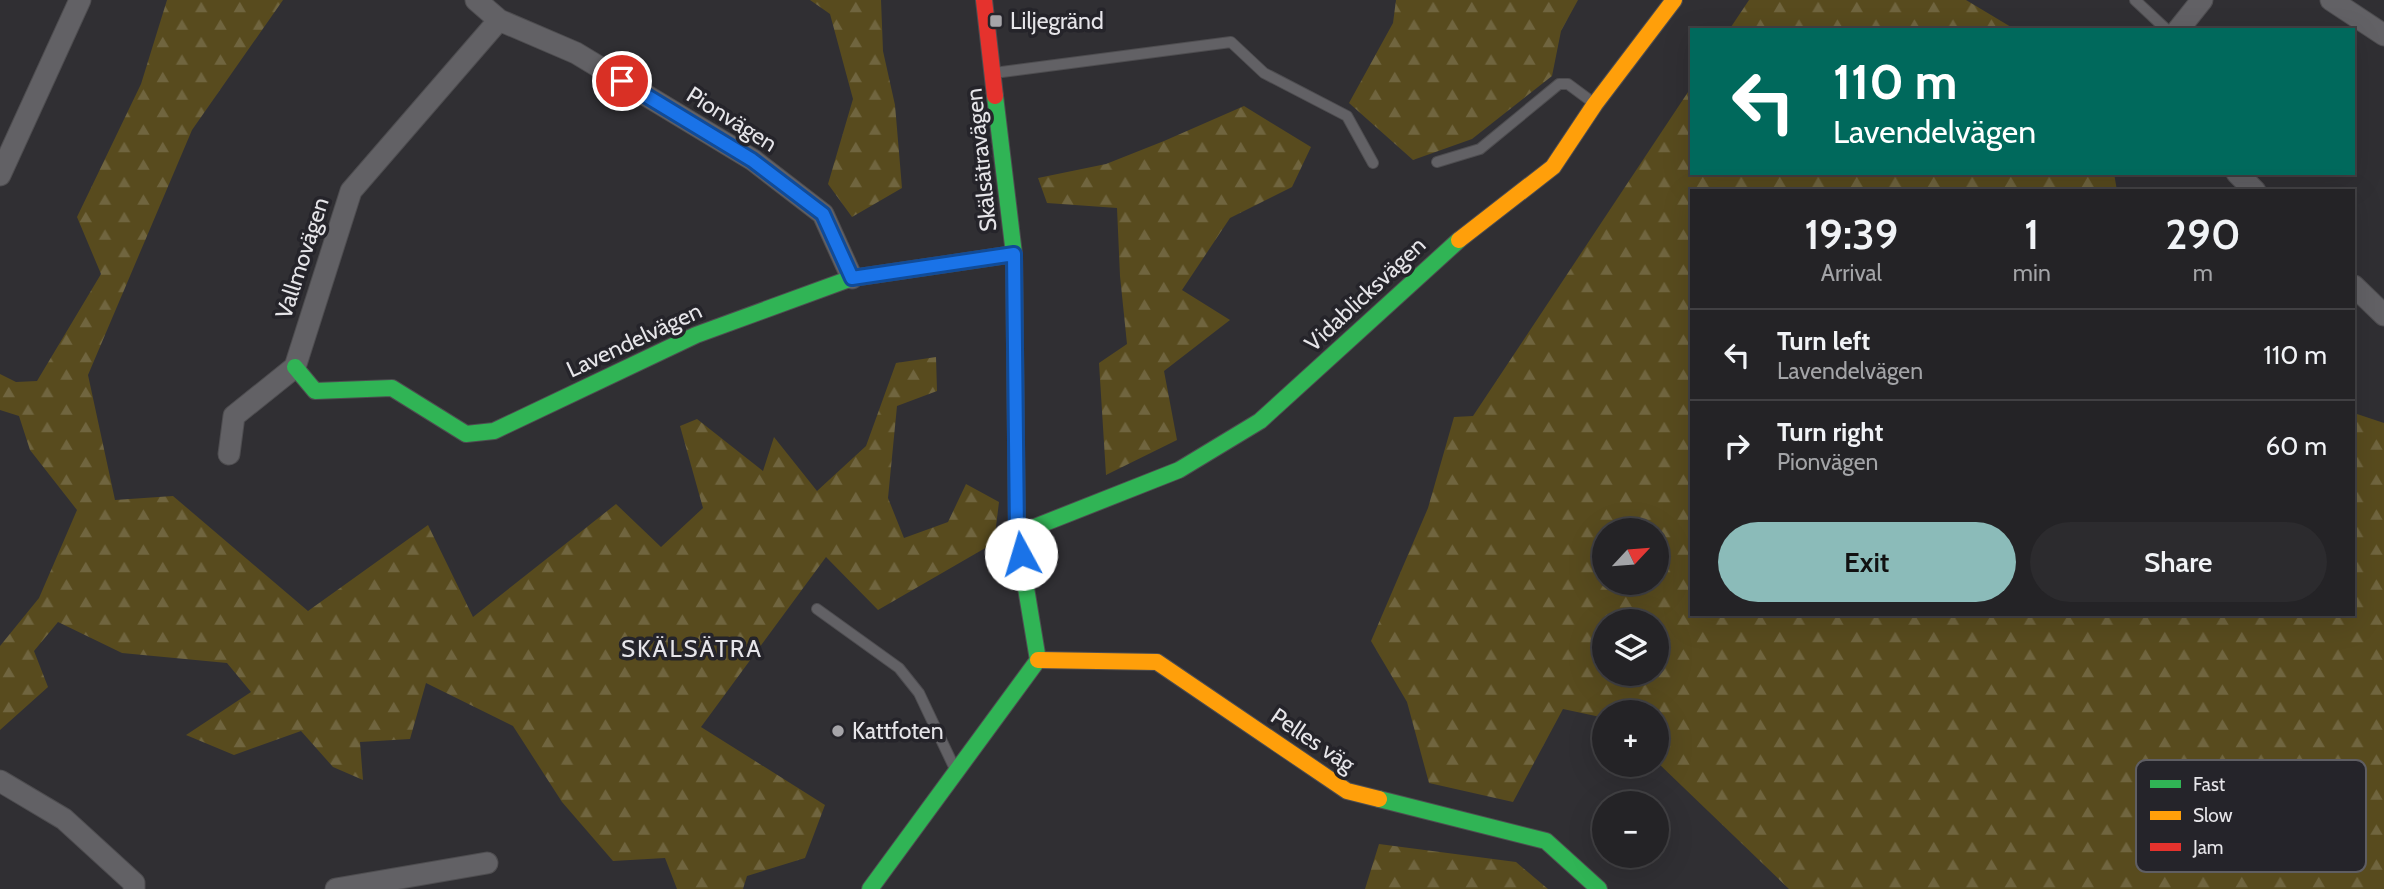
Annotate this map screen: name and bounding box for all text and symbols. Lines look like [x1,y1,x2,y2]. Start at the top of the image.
place label: Liljegränd [1010,7,1104,35]
marker: Liljegränd [988,13,1004,29]
pin [592,51,652,111]
text: 110 m [1833,52,1957,111]
icon: left [1718,56,1809,147]
icon: arrive [603,62,641,100]
street label: Pionvägen [682,80,782,158]
street label: Skälsätravägen [960,87,1002,233]
text: Lavendelvägen [1833,112,2036,151]
street label: Vallmovägen [269,194,335,322]
text: 19:39 [1804,208,1898,260]
text: 1 [2024,208,2039,260]
text: 290 [2165,208,2241,260]
street label: Vidablicksvägen [1299,231,1431,357]
text: Arrival [1821,259,1882,287]
text: min [2013,259,2051,287]
text: m [2193,259,2213,287]
street label: Lavendelvägen [562,296,706,384]
text: Turn left [1777,325,1870,357]
icon: left [1718,336,1756,374]
text: 110 m [2263,339,2327,371]
text: Lavendelvägen [1777,357,1923,385]
text: Turn right [1777,416,1883,448]
icon: right [1718,427,1756,465]
text: 60 m [2265,430,2327,462]
text: Pionvägen [1777,448,1878,476]
position arrow [984,517,1058,591]
north arrow [1592,518,1670,595]
map controls [1592,518,1669,868]
button: Exit [1718,522,2016,602]
button: Share [2030,522,2327,602]
button: layers [1592,609,1669,686]
district label: SKÄLSÄTRA [621,634,763,663]
button: + [1592,700,1669,777]
street label: Pelles väg [1266,702,1361,779]
place label: Kattfoten [852,717,944,745]
marker: Kattfoten [830,723,846,739]
legend [2136,760,2366,872]
text: Fast [2193,773,2226,796]
button: − [1592,791,1669,868]
text: Slow [2193,804,2233,827]
text: Jam [2192,836,2223,859]

